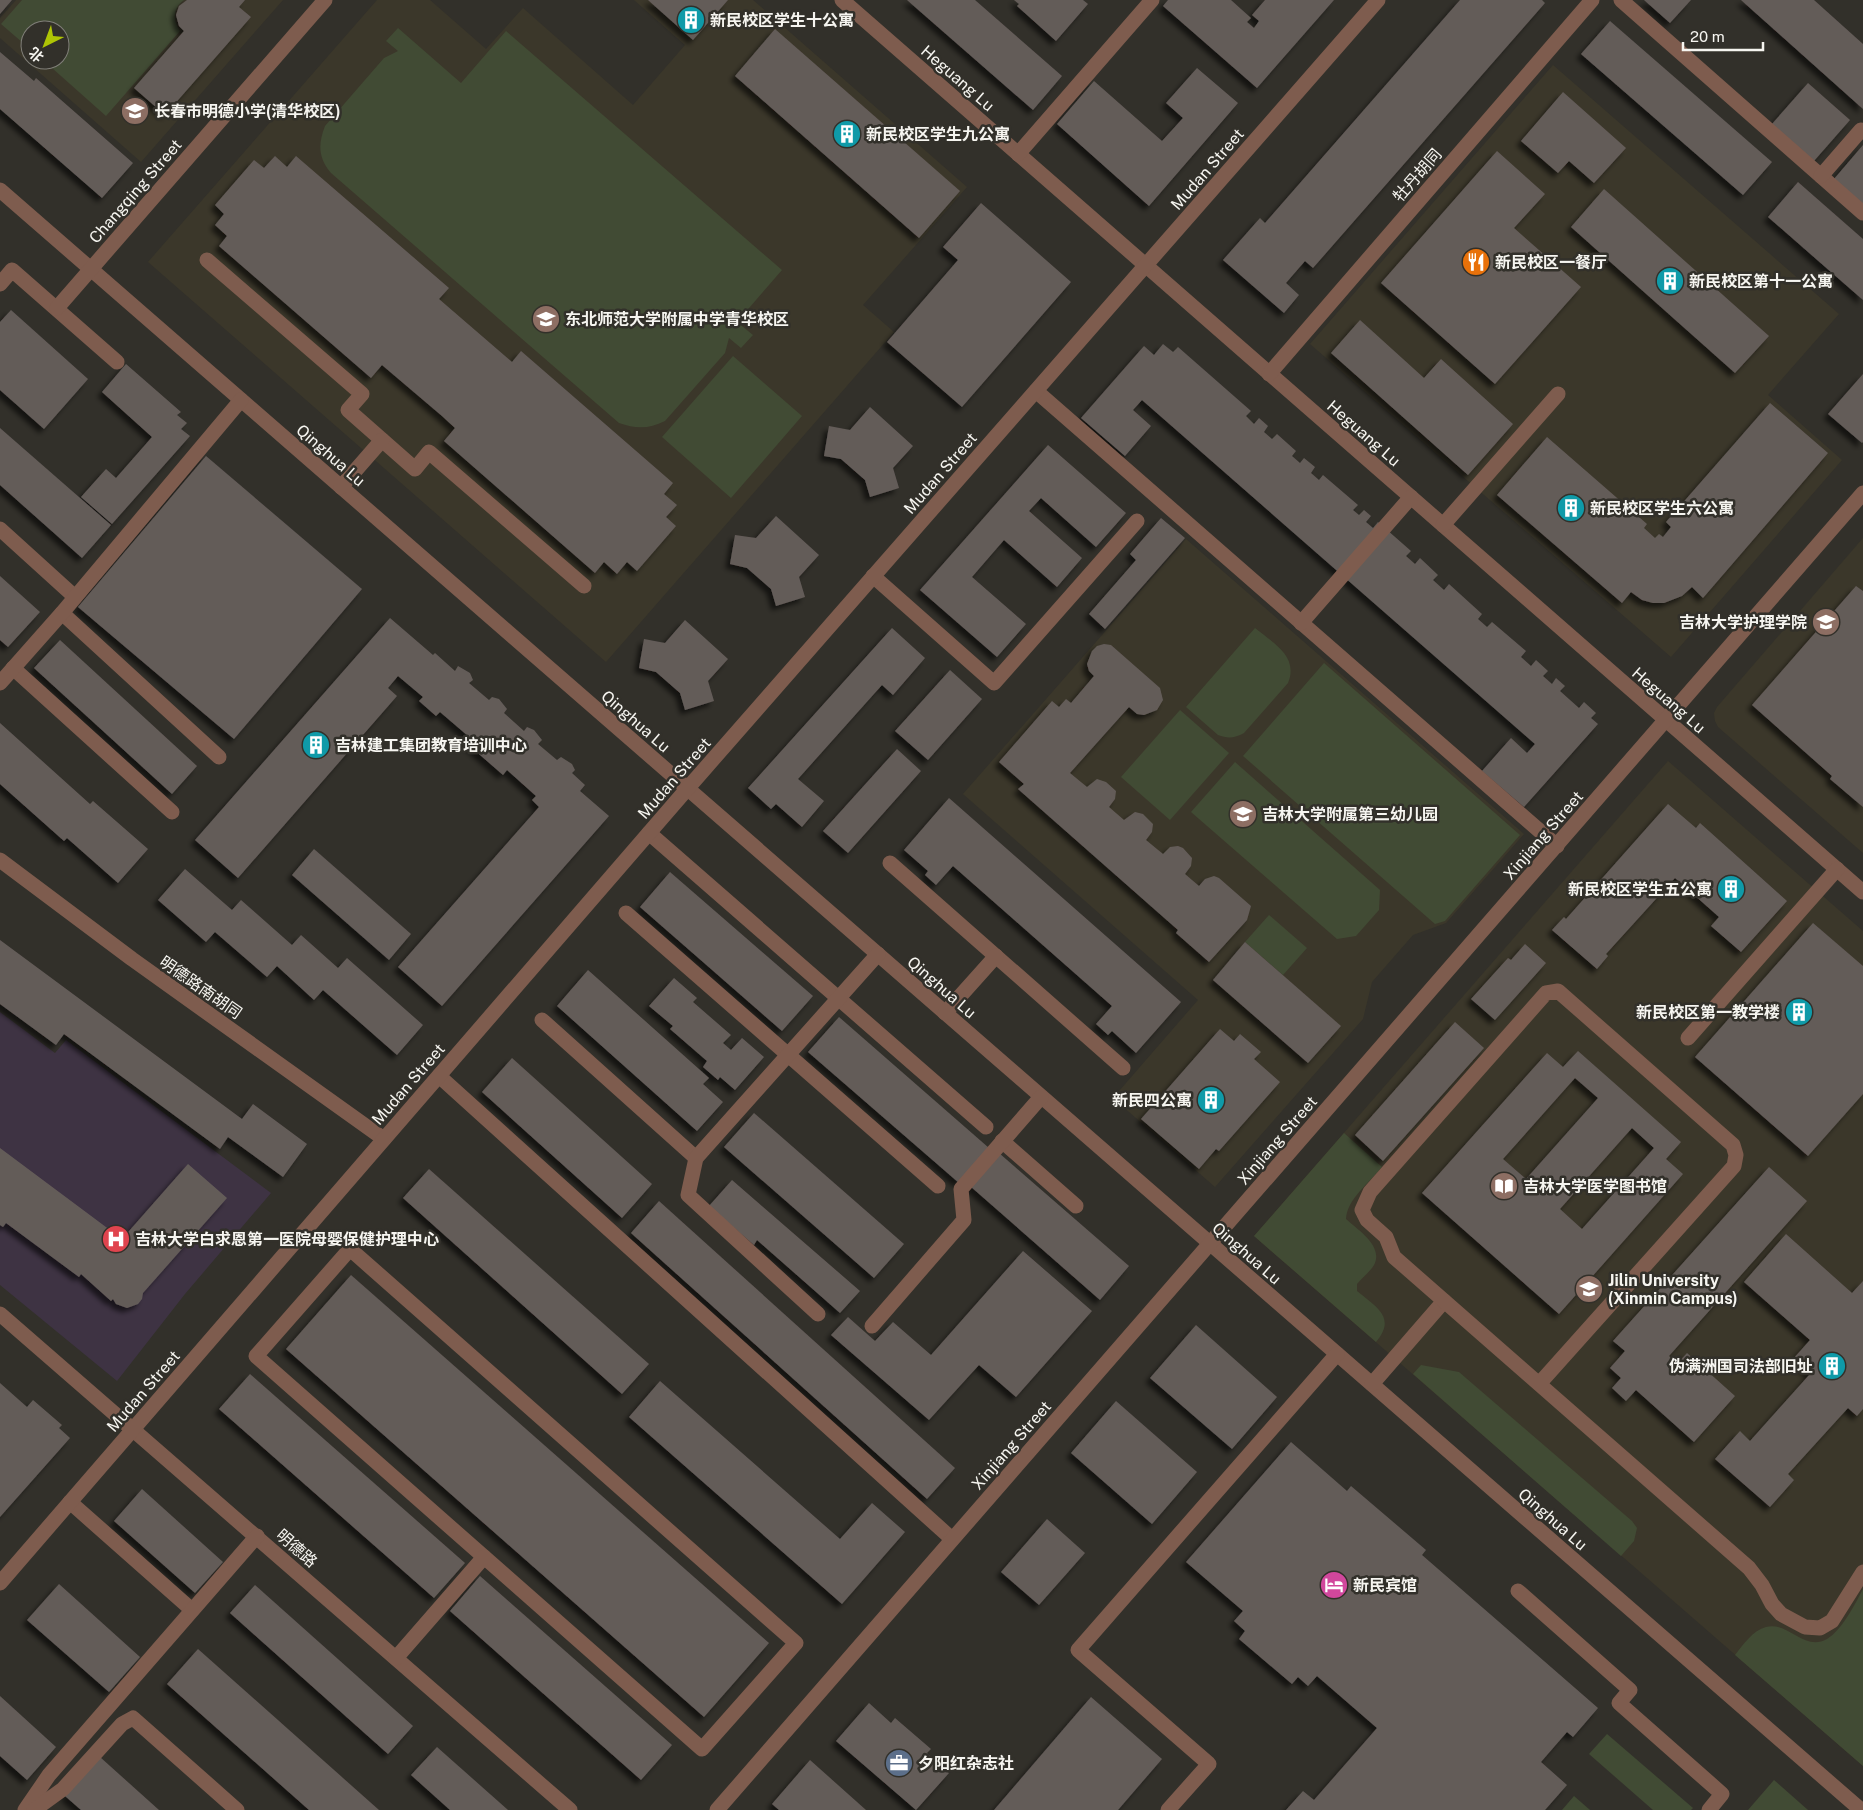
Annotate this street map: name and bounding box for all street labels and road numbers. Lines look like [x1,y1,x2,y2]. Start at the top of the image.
street label: Heguang Lu [917,41,998,115]
street label: Mudan Street [1167,125,1248,214]
street label: Changqing Street [85,135,186,247]
street label: 牡丹胡同 [1389,145,1446,206]
street label: Heguang Lu [1323,396,1404,470]
street label: Qinghua Lu [292,420,369,490]
street label: Mudan Street [900,429,981,518]
street label: Heguang Lu [1628,663,1709,737]
street label: Qinghua Lu [597,686,674,756]
street label: Mudan Street [634,734,715,823]
street label: Xinjiang Street [1500,787,1587,884]
street label: 明德路南胡同 [156,952,245,1023]
street label: Qinghua Lu [903,952,980,1022]
street label: Mudan Street [368,1040,449,1129]
street label: Xinjiang Street [1234,1092,1321,1189]
street label: Qinghua Lu [1208,1218,1285,1288]
street label: Mudan Street [103,1347,184,1436]
street label: Xinjiang Street [968,1397,1055,1494]
street label: Qinghua Lu [1514,1484,1591,1554]
street label: 明德路 [272,1525,321,1571]

